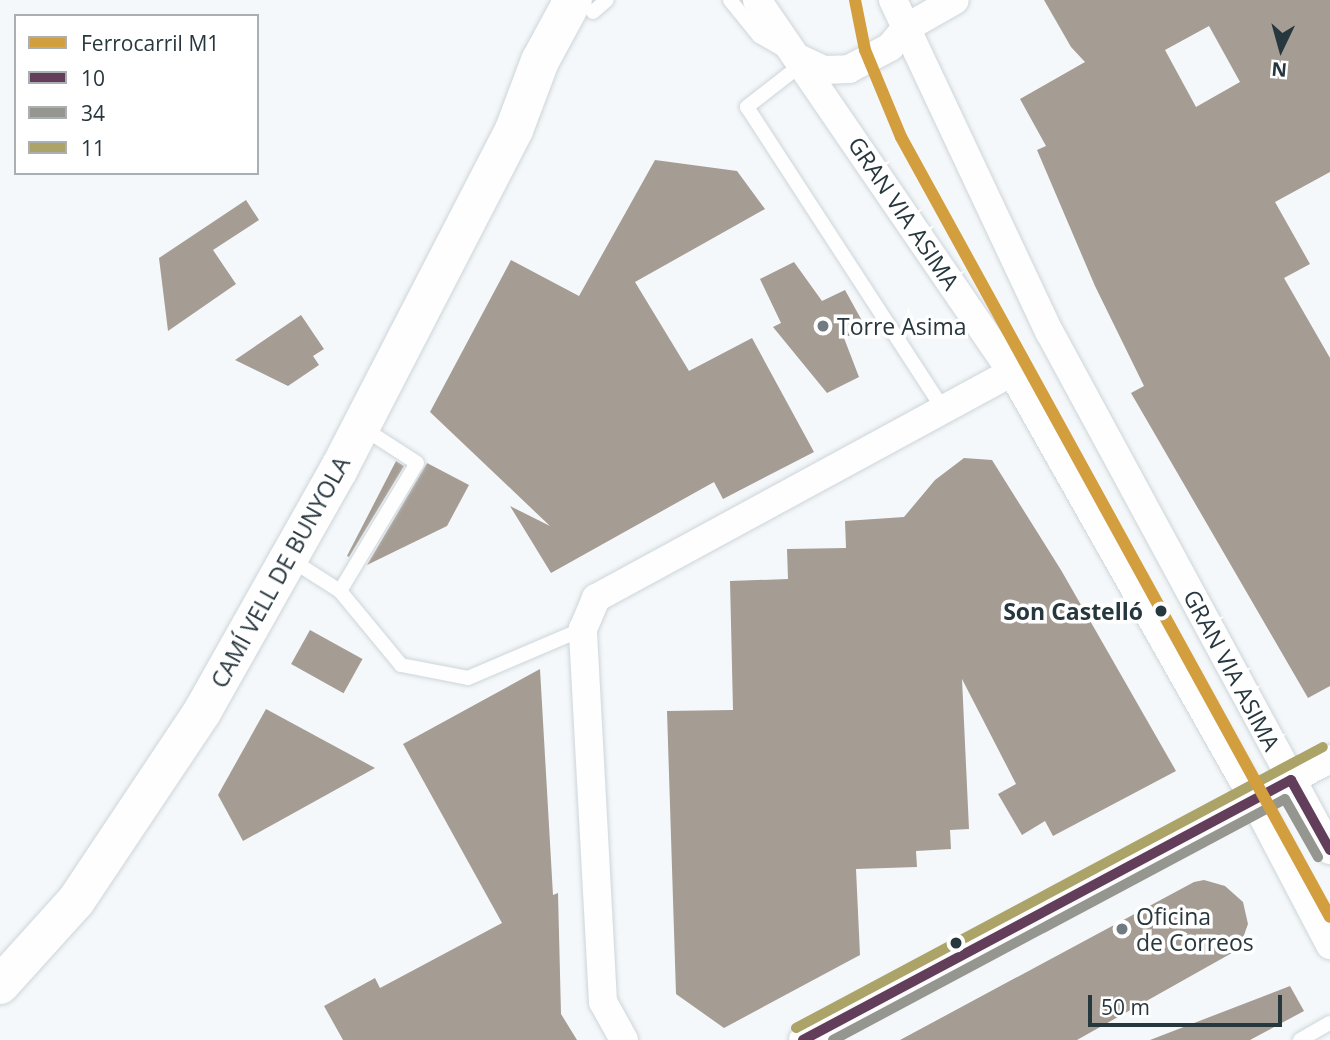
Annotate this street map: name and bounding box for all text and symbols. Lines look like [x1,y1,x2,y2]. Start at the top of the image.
legend [14,14,259,175]
north arrow [1246,14,1316,84]
text: Ferrocarril M1 [81,29,219,57]
text: N [1270,56,1288,84]
text: 10 [81,64,105,92]
text: 34 [81,99,105,127]
street label: GRAN VIA ASIMA [843,131,965,295]
text: 11 [81,134,105,162]
place label: Torre Asima [837,312,967,340]
marker: Torre Asima [815,318,831,334]
street label: CAMÍ VELL DE BUNYOLA [205,451,355,693]
street label: GRAN VIA ASIMA [1178,585,1286,755]
place label: Son Castelló [1003,597,1143,625]
marker: Son Castelló [1149,599,1173,623]
place label: Oficina de Correos [1136,902,1254,956]
marker: Oficina de Correos [1114,921,1130,937]
unlabelled marker [949,936,963,950]
scale bar [1092,981,1286,1025]
text: 50 m [1101,993,1150,1021]

